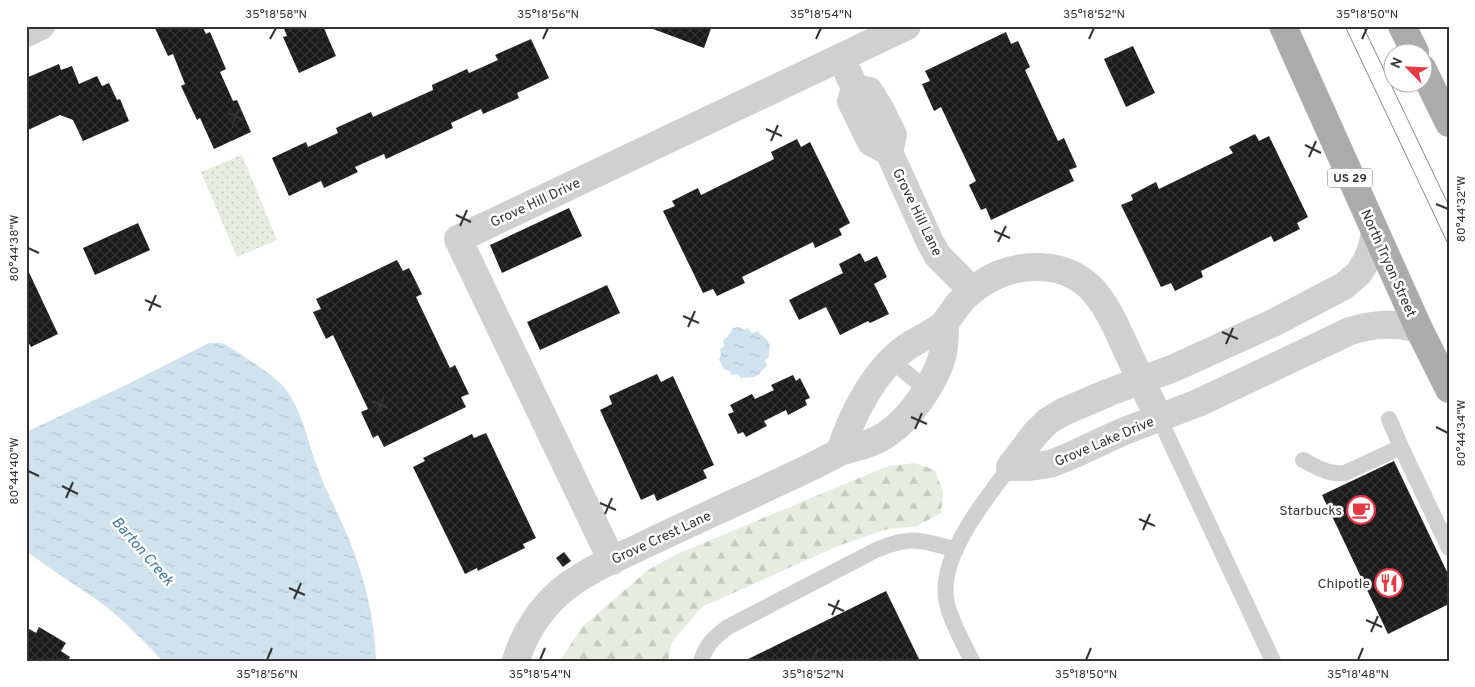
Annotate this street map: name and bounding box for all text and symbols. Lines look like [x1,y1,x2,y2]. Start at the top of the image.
text: 35°18'58"N [245,7,307,23]
text: 35°18'56"N [517,7,579,23]
text: 35°18'54"N [790,7,852,23]
text: 35°18'52"N [1063,7,1125,23]
text: 35°18'50"N [1336,7,1398,23]
north arrow [1382,42,1432,92]
text: N [1388,55,1407,71]
street label: Grove Hill Lane [888,166,945,259]
road number: US 29 [1328,168,1372,188]
street label: Grove Hill Drive [488,175,583,232]
text: 80°44'32"W [1454,176,1470,242]
street label: North Tryon Street [1356,207,1419,320]
text: 80°44'38"W [7,215,23,281]
text: 80°44'34"W [1454,400,1470,466]
street label: Grove Lake Drive [1052,414,1157,471]
text: 80°44'40"W [7,437,23,505]
cafe icon: Starbucks [1346,495,1376,525]
place label: Starbucks [1279,503,1342,520]
street label: Grove Crest Lane [609,508,714,569]
water label: Barton Creek [107,513,177,591]
restaurant icon: Chipotle [1374,568,1404,598]
place label: Chipotle [1317,576,1370,593]
text: 35°18'56"N [236,667,298,683]
text: 35°18'54"N [509,667,571,683]
text: 35°18'52"N [782,667,844,683]
text: 35°18'50"N [1055,667,1117,683]
text: 35°18'48"N [1327,667,1389,683]

